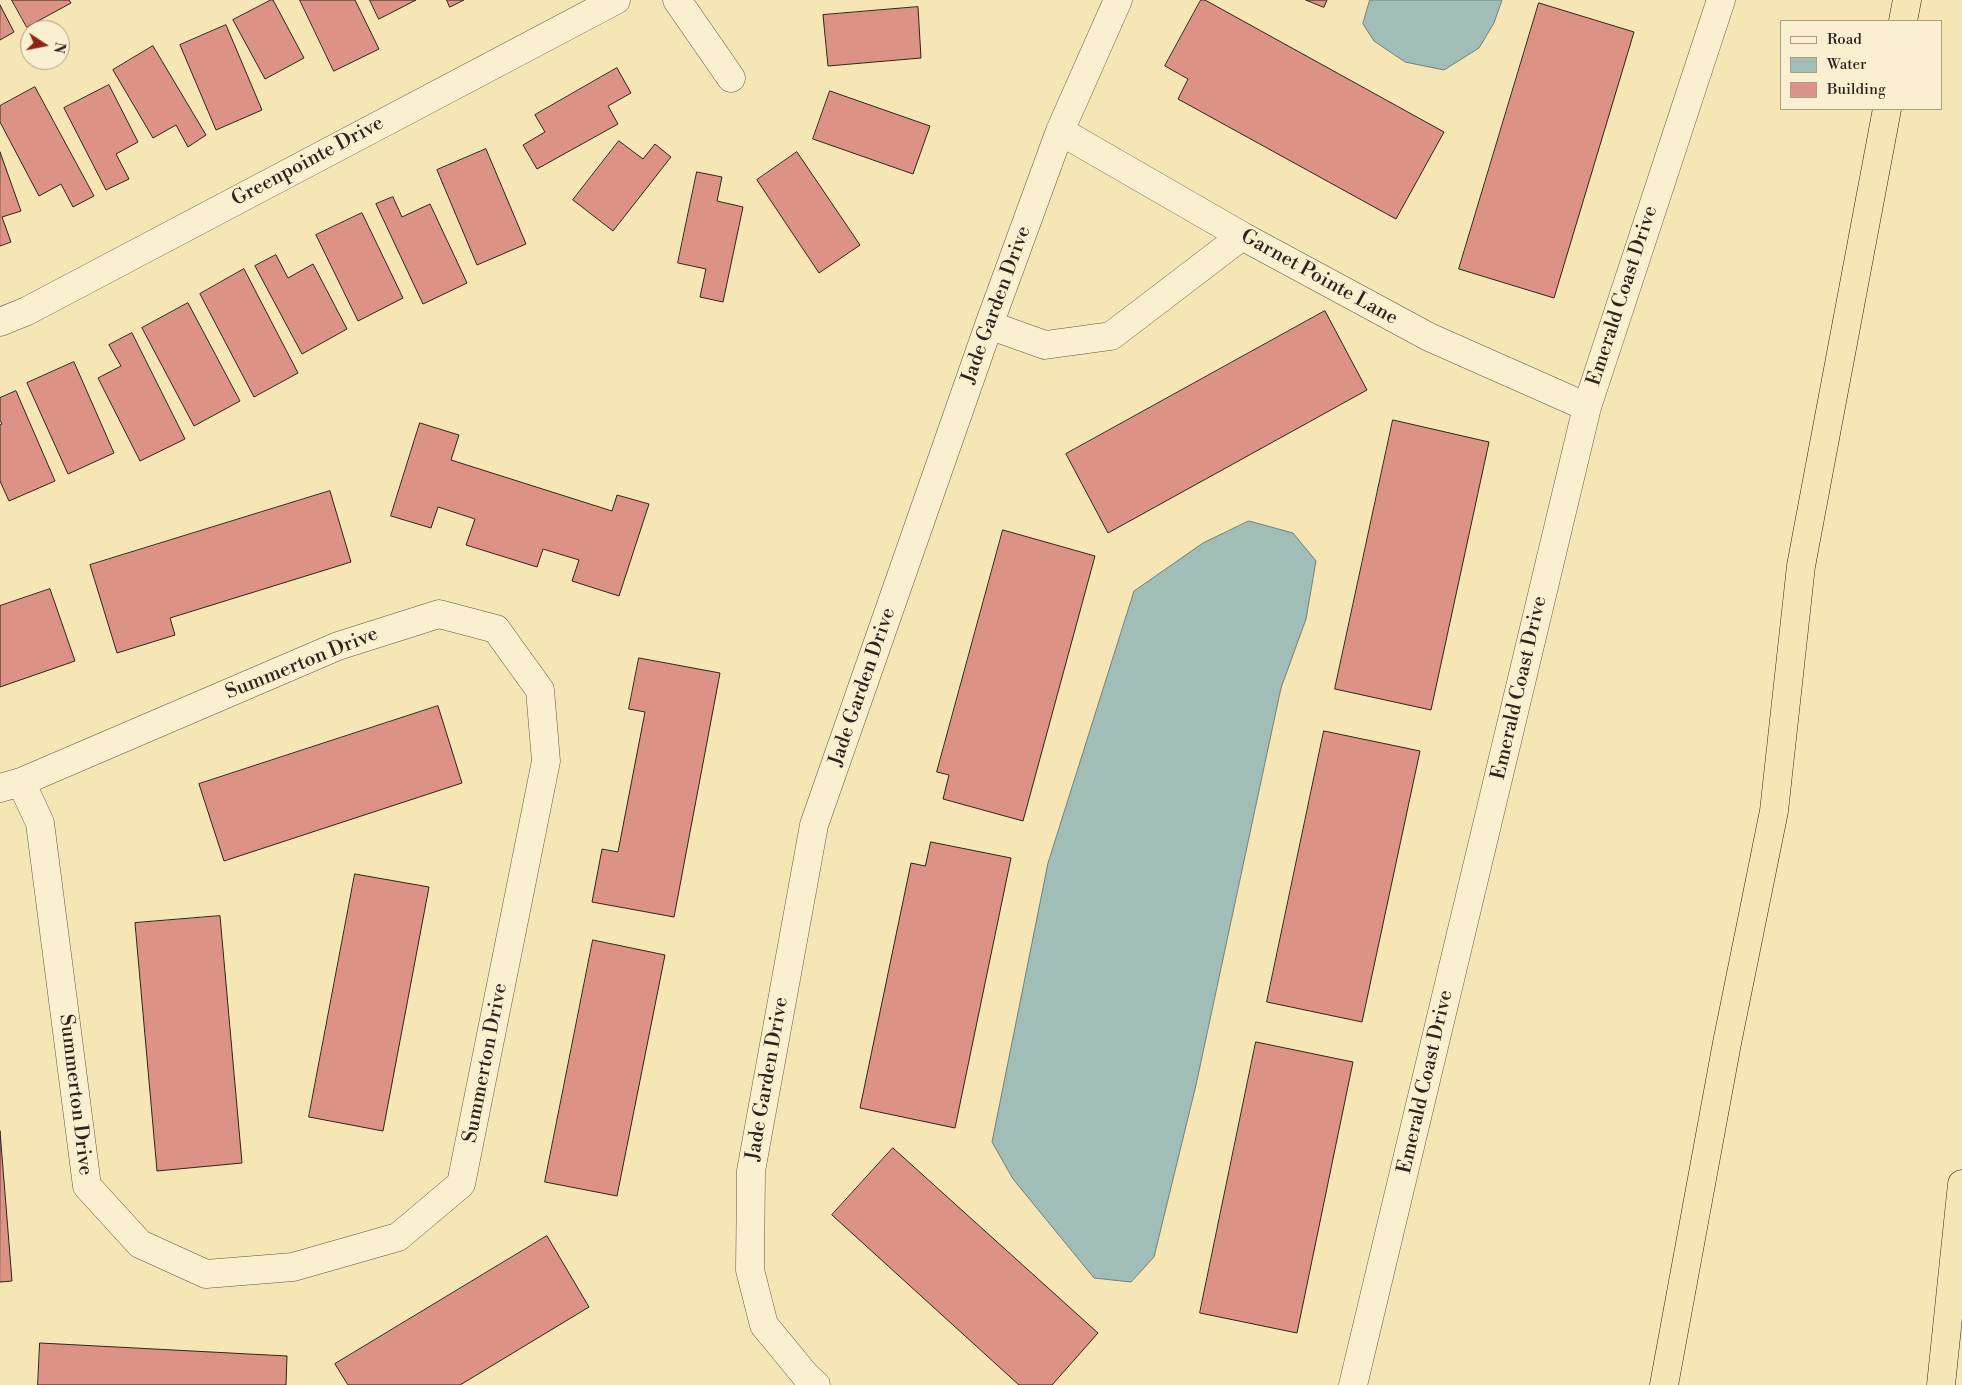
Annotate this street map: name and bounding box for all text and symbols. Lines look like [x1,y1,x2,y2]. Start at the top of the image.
north arrow [20,20,70,70]
legend [1780,20,1942,110]
text: Road [1827,30,1862,49]
text: N [49,41,69,55]
text: Water [1827,55,1866,74]
text: Building [1827,80,1886,99]
street label: Greenpointe Drive [228,112,388,212]
street label: Emerald Coast Drive [1583,203,1663,389]
street label: Jade Garden Drive [957,223,1037,387]
street label: Garnet Pointe Lane [1236,225,1402,331]
street label: Emerald Coast Drive [1487,594,1553,782]
street label: Jade Garden Drive [825,605,901,769]
street label: Summerton Drive [222,622,382,706]
street label: Summerton Drive [459,981,513,1145]
street label: Emerald Coast Drive [1393,988,1459,1176]
street label: Jade Garden Drive [742,995,794,1163]
street label: Summerton Drive [53,1013,97,1177]

